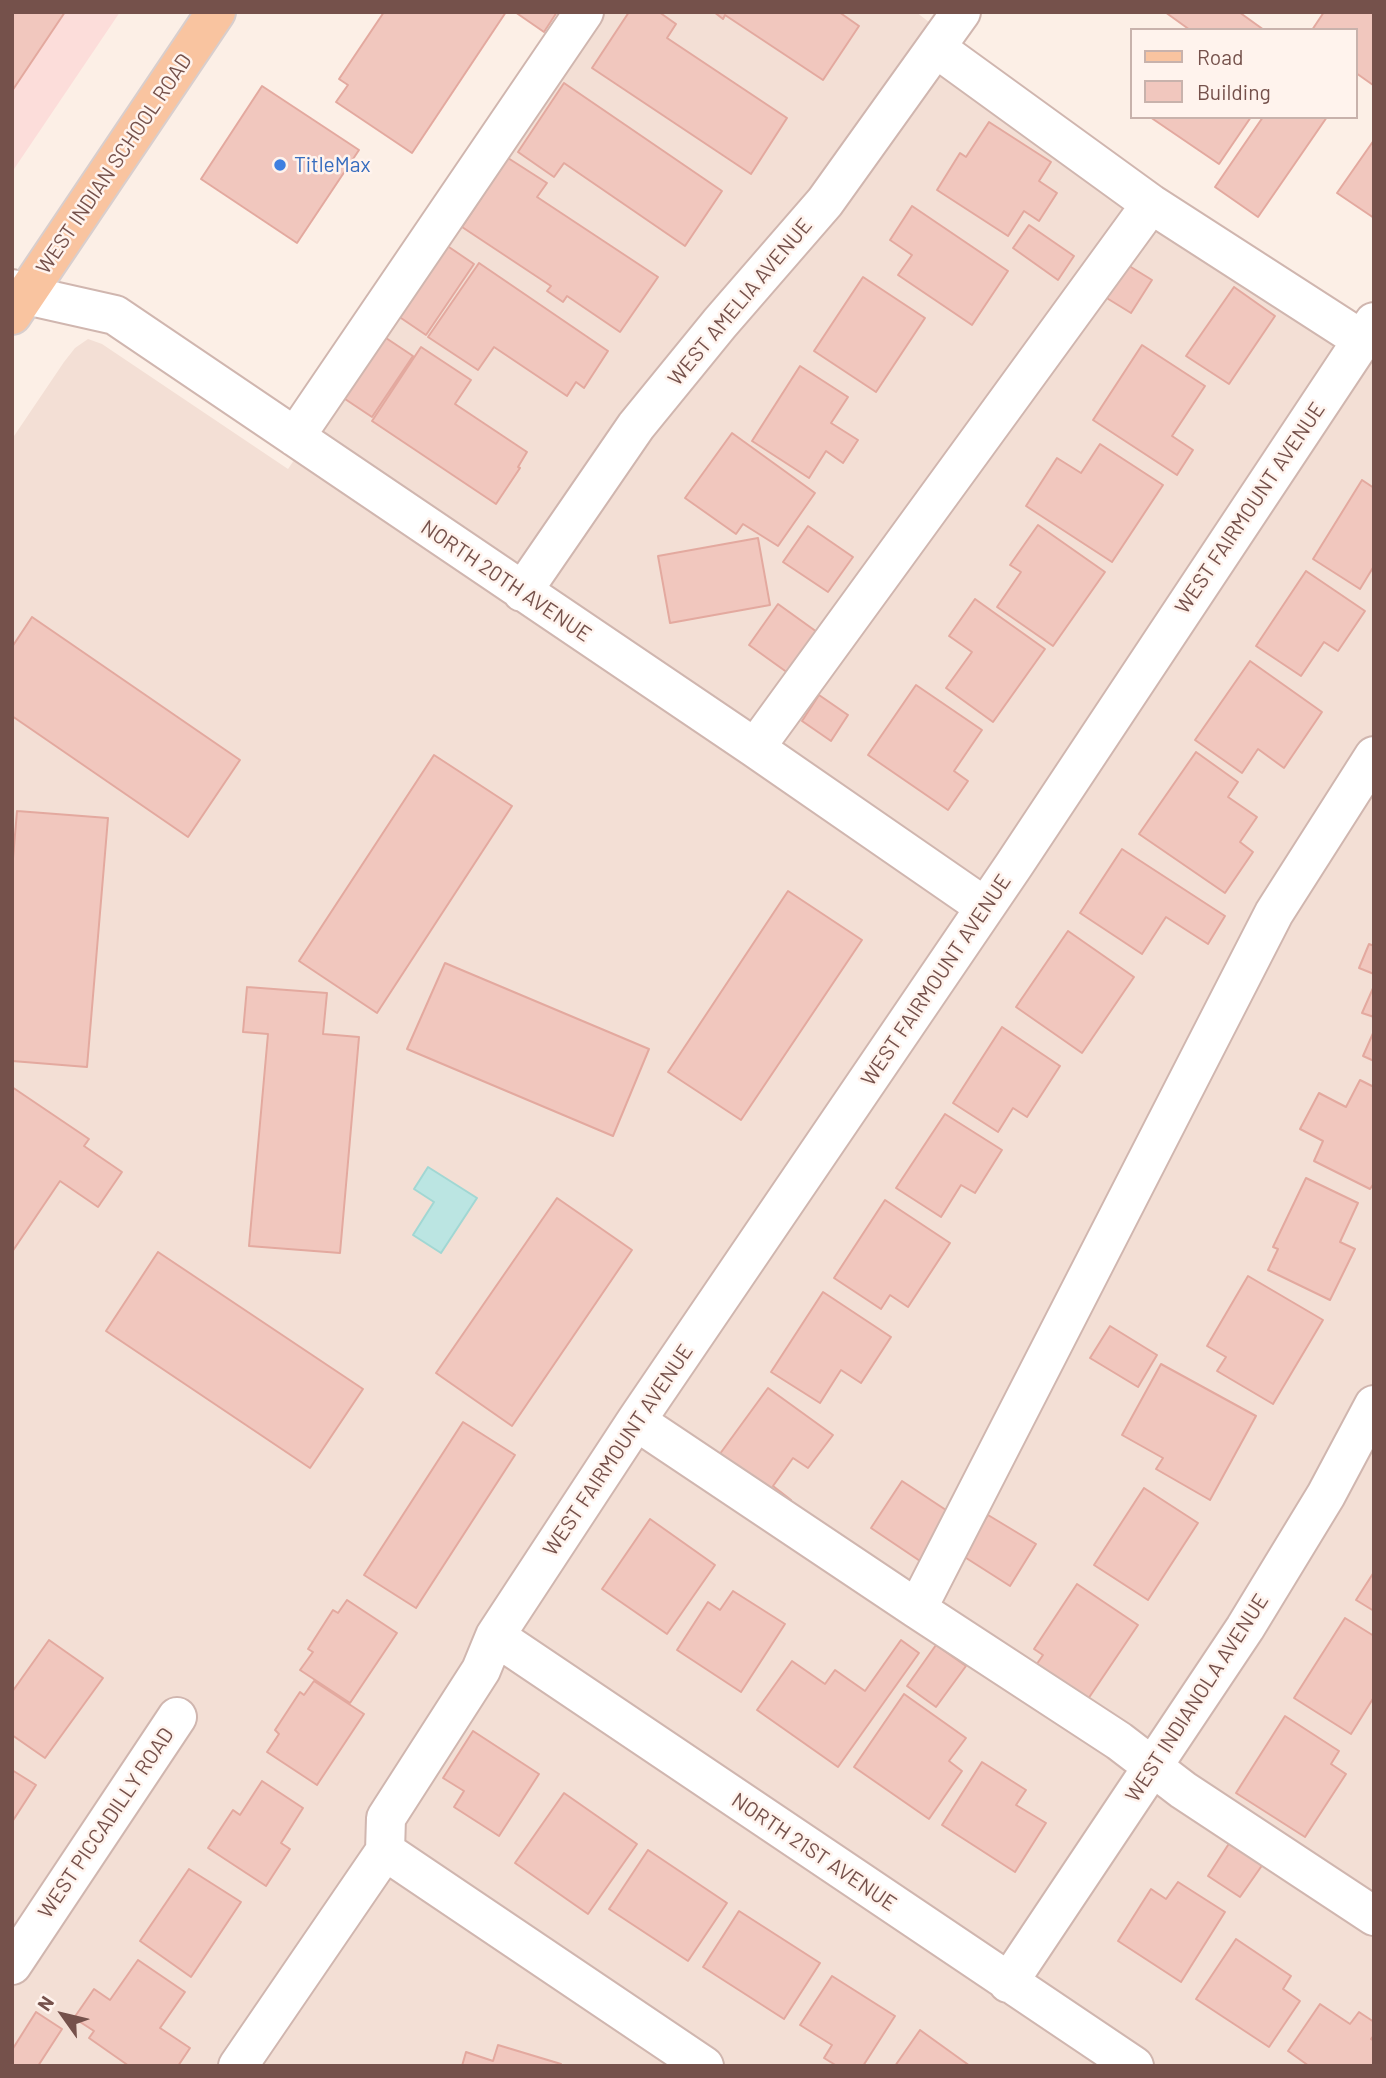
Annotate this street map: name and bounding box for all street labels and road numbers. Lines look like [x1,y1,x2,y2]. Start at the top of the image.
street label: WEST INDIAN SCHOOL ROAD [31,49,197,279]
street label: WEST AMELIA AVENUE [663,213,817,391]
street label: WEST FAIRMOUNT AVENUE [1170,397,1330,619]
street label: NORTH 20TH AVENUE [416,515,596,647]
street label: WEST FAIRMOUNT AVENUE [856,869,1016,1091]
street label: WEST FAIRMOUNT AVENUE [538,1339,698,1561]
street label: WEST INDIANOLA AVENUE [1120,1589,1274,1807]
street label: WEST PICCADILLY ROAD [33,1723,179,1923]
street label: NORTH 21ST AVENUE [727,1788,901,1916]

